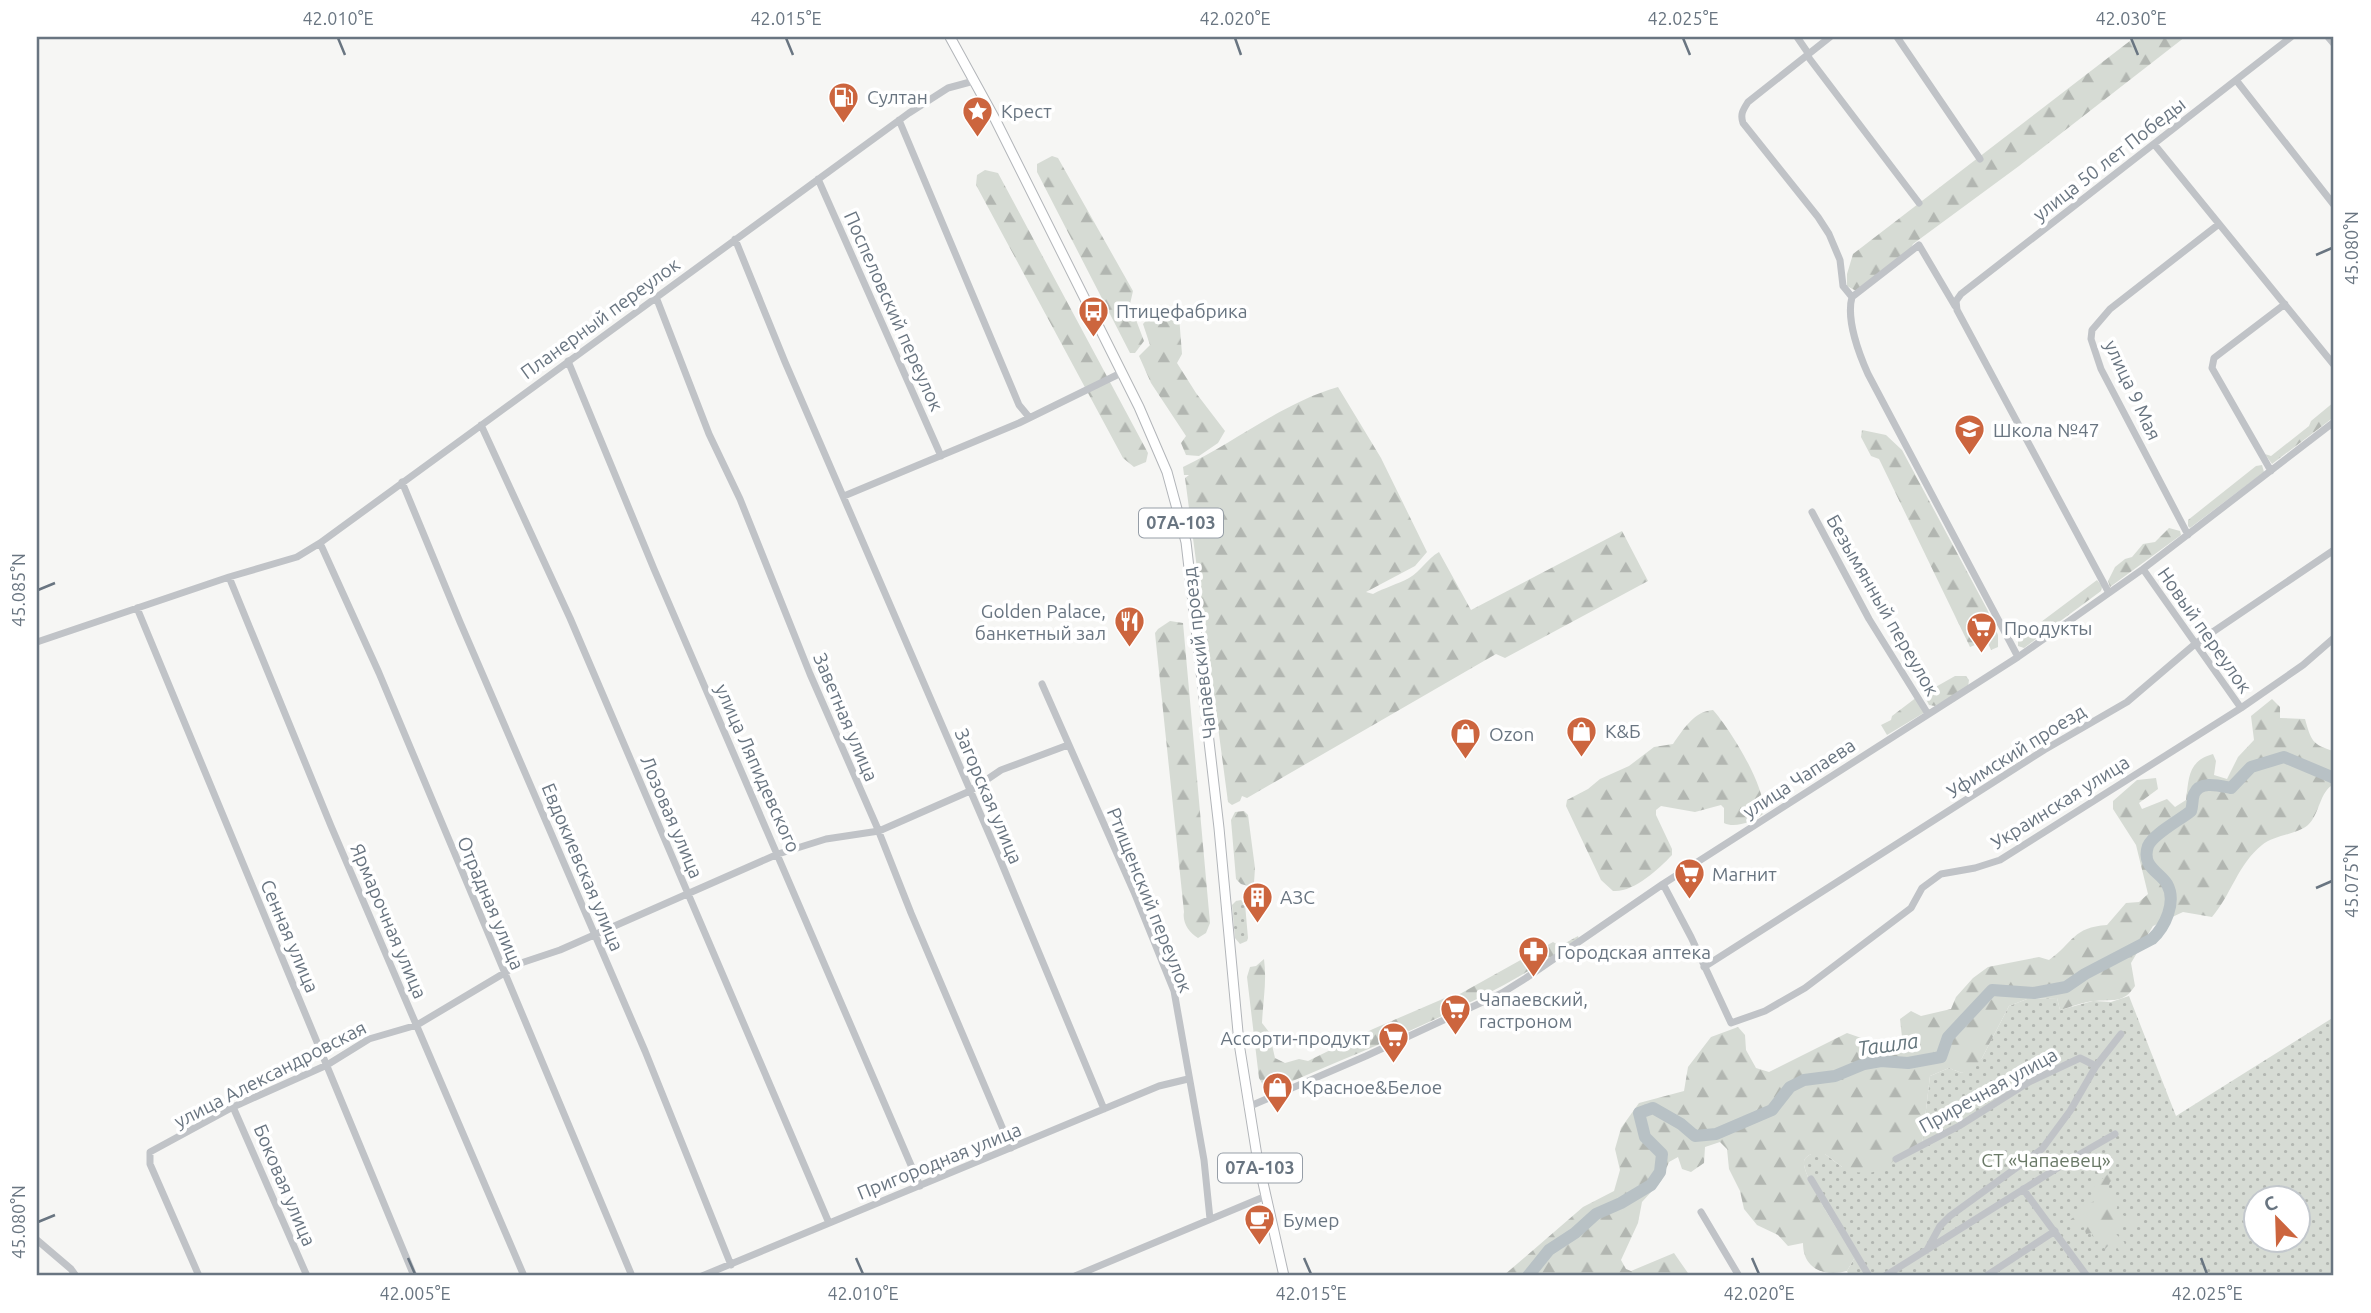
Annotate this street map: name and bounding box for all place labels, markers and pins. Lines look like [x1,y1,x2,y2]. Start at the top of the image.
fuel station icon: Султан [827,80,861,124]
place label: Султан [867,86,928,108]
place icon: Крест [961,94,995,138]
place label: Крест [1001,100,1052,122]
bus stop icon: Птицефабрика [1076,294,1110,338]
place label: Птицефабрика [1116,300,1248,322]
school or university icon: Школа №47 [1953,413,1987,457]
place label: Школа №47 [1993,419,2100,441]
place label: Golden Palace, банкетный зал [975,600,1106,644]
restaurant icon: Golden Palace, банкетный зал [1112,605,1146,649]
supermarket icon: Продукты [1964,611,1998,655]
place label: Продукты [2004,617,2092,639]
shop icon: К&Б [1565,714,1599,758]
shop icon: Ozon [1449,717,1483,761]
place label: К&Б [1605,720,1641,742]
place label: Ozon [1489,723,1534,745]
supermarket icon: Магнит [1672,857,1706,901]
place label: Магнит [1712,863,1777,885]
building icon: АЗС [1240,880,1274,924]
place label: АЗС [1280,886,1315,908]
pharmacy icon: Городская аптека [1517,935,1551,979]
place label: Городская аптека [1557,941,1711,963]
place label: Чапаевский, гастроном [1479,988,1588,1032]
supermarket icon: Чапаевский, гастроном [1439,993,1473,1037]
supermarket icon: Ассорти-продукт [1376,1021,1410,1065]
place label: Ассорти-продукт [1220,1027,1371,1049]
shop icon: Красное&Белое [1261,1070,1295,1114]
place label: Красное&Белое [1301,1076,1442,1098]
cafe icon: Бумер [1243,1203,1277,1247]
place label: Бумер [1283,1209,1339,1231]

